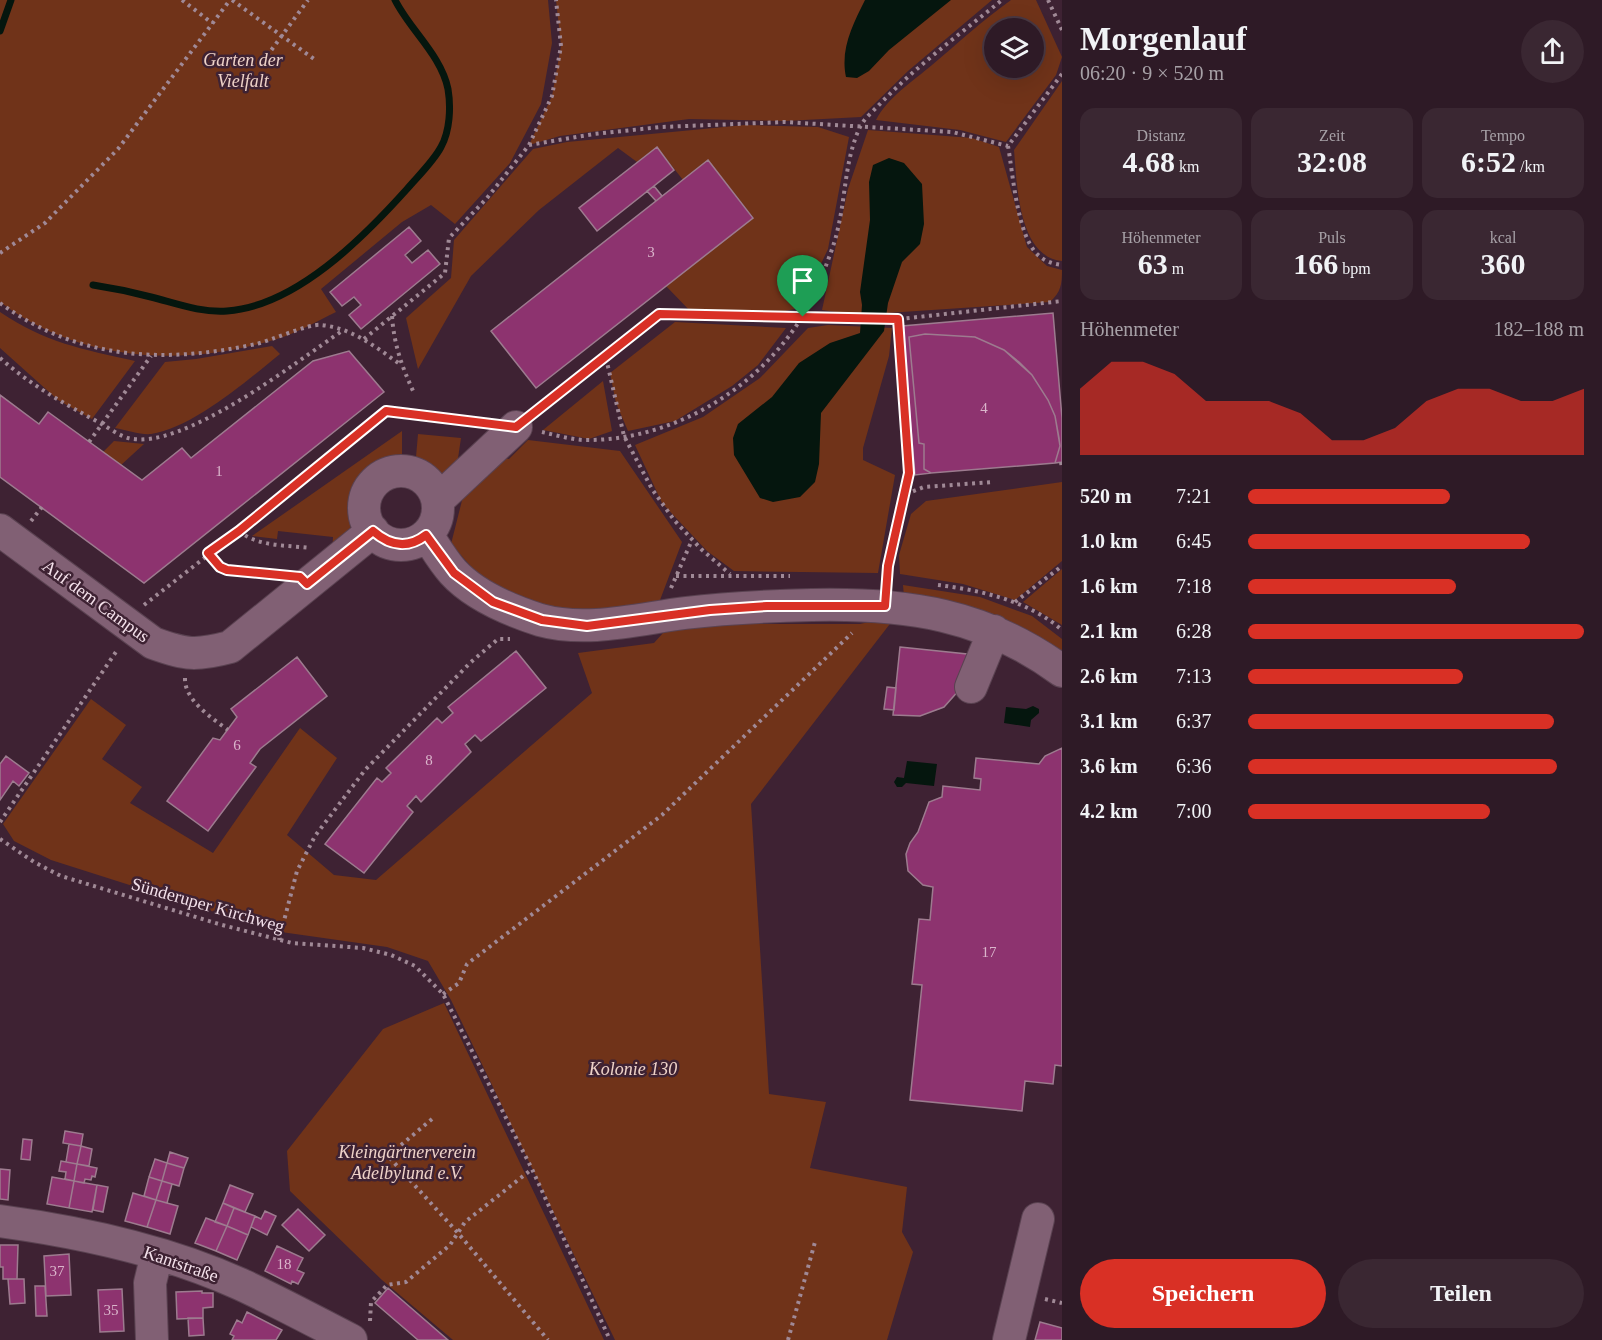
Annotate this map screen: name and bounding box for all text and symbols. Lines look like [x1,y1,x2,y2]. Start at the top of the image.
map controls [984,18,1044,78]
button: layers [984,18,1044,78]
button: share [1521,20,1584,83]
text: Morgenlauf [1080,21,1247,57]
park label: Garten der Vielfalt [203,50,284,91]
text: 06:20 · 9 × 520 m [1080,62,1224,84]
text: Distanz [1137,127,1185,144]
text: Zeit [1319,127,1345,144]
text: Tempo [1481,127,1525,144]
text: 4.68 [1123,145,1175,178]
text: 32:08 [1297,145,1367,178]
text: 6:52 [1461,145,1516,178]
text: km [1175,158,1199,175]
text: /km [1516,158,1545,175]
text: Höhenmeter [1121,229,1201,246]
text: Puls [1318,229,1346,246]
text: kcal [1490,229,1516,246]
house number: 3 [647,244,655,260]
text: 63 [1138,247,1168,280]
text: 166 [1293,247,1338,280]
text: 360 [1481,247,1526,280]
pin [777,255,828,317]
text: m [1168,260,1184,277]
text: bpm [1338,260,1371,277]
icon: arrive [786,264,819,297]
text: Höhenmeter [1080,318,1179,340]
text: 182–188 m [1493,318,1584,340]
house number: 4 [980,400,988,416]
house number: 1 [215,463,223,479]
text: 520 m [1080,485,1132,507]
text: 7:21 [1176,485,1212,507]
text: 1.0 km [1080,530,1138,552]
text: 6:45 [1176,530,1212,552]
street label: Auf dem Campus [39,556,153,646]
text: 1.6 km [1080,575,1138,597]
text: 7:18 [1176,575,1212,597]
text: 2.1 km [1080,620,1138,642]
text: 6:28 [1176,620,1212,642]
text: 2.6 km [1080,665,1138,687]
text: 7:13 [1176,665,1212,687]
text: 3.1 km [1080,710,1138,732]
text: 6:37 [1176,710,1212,732]
house number: 6 [233,737,241,753]
house number: 8 [425,752,433,768]
text: 3.6 km [1080,755,1138,777]
text: 6:36 [1176,755,1212,777]
text: 4.2 km [1080,800,1138,822]
text: 7:00 [1176,800,1212,822]
street label: Sünderuper Kirchweg [129,874,287,936]
house number: 17 [982,944,997,960]
park label: Kolonie 130 [588,1059,677,1079]
park label: Kleingärtnerverein Adelbylund e.V. [337,1142,476,1183]
street label: Kantstraße [141,1242,221,1286]
house number: 18 [277,1256,292,1272]
button: Speichern [1080,1259,1326,1328]
button: Teilen [1338,1259,1584,1328]
house number: 37 [50,1263,65,1279]
house number: 35 [104,1302,119,1318]

